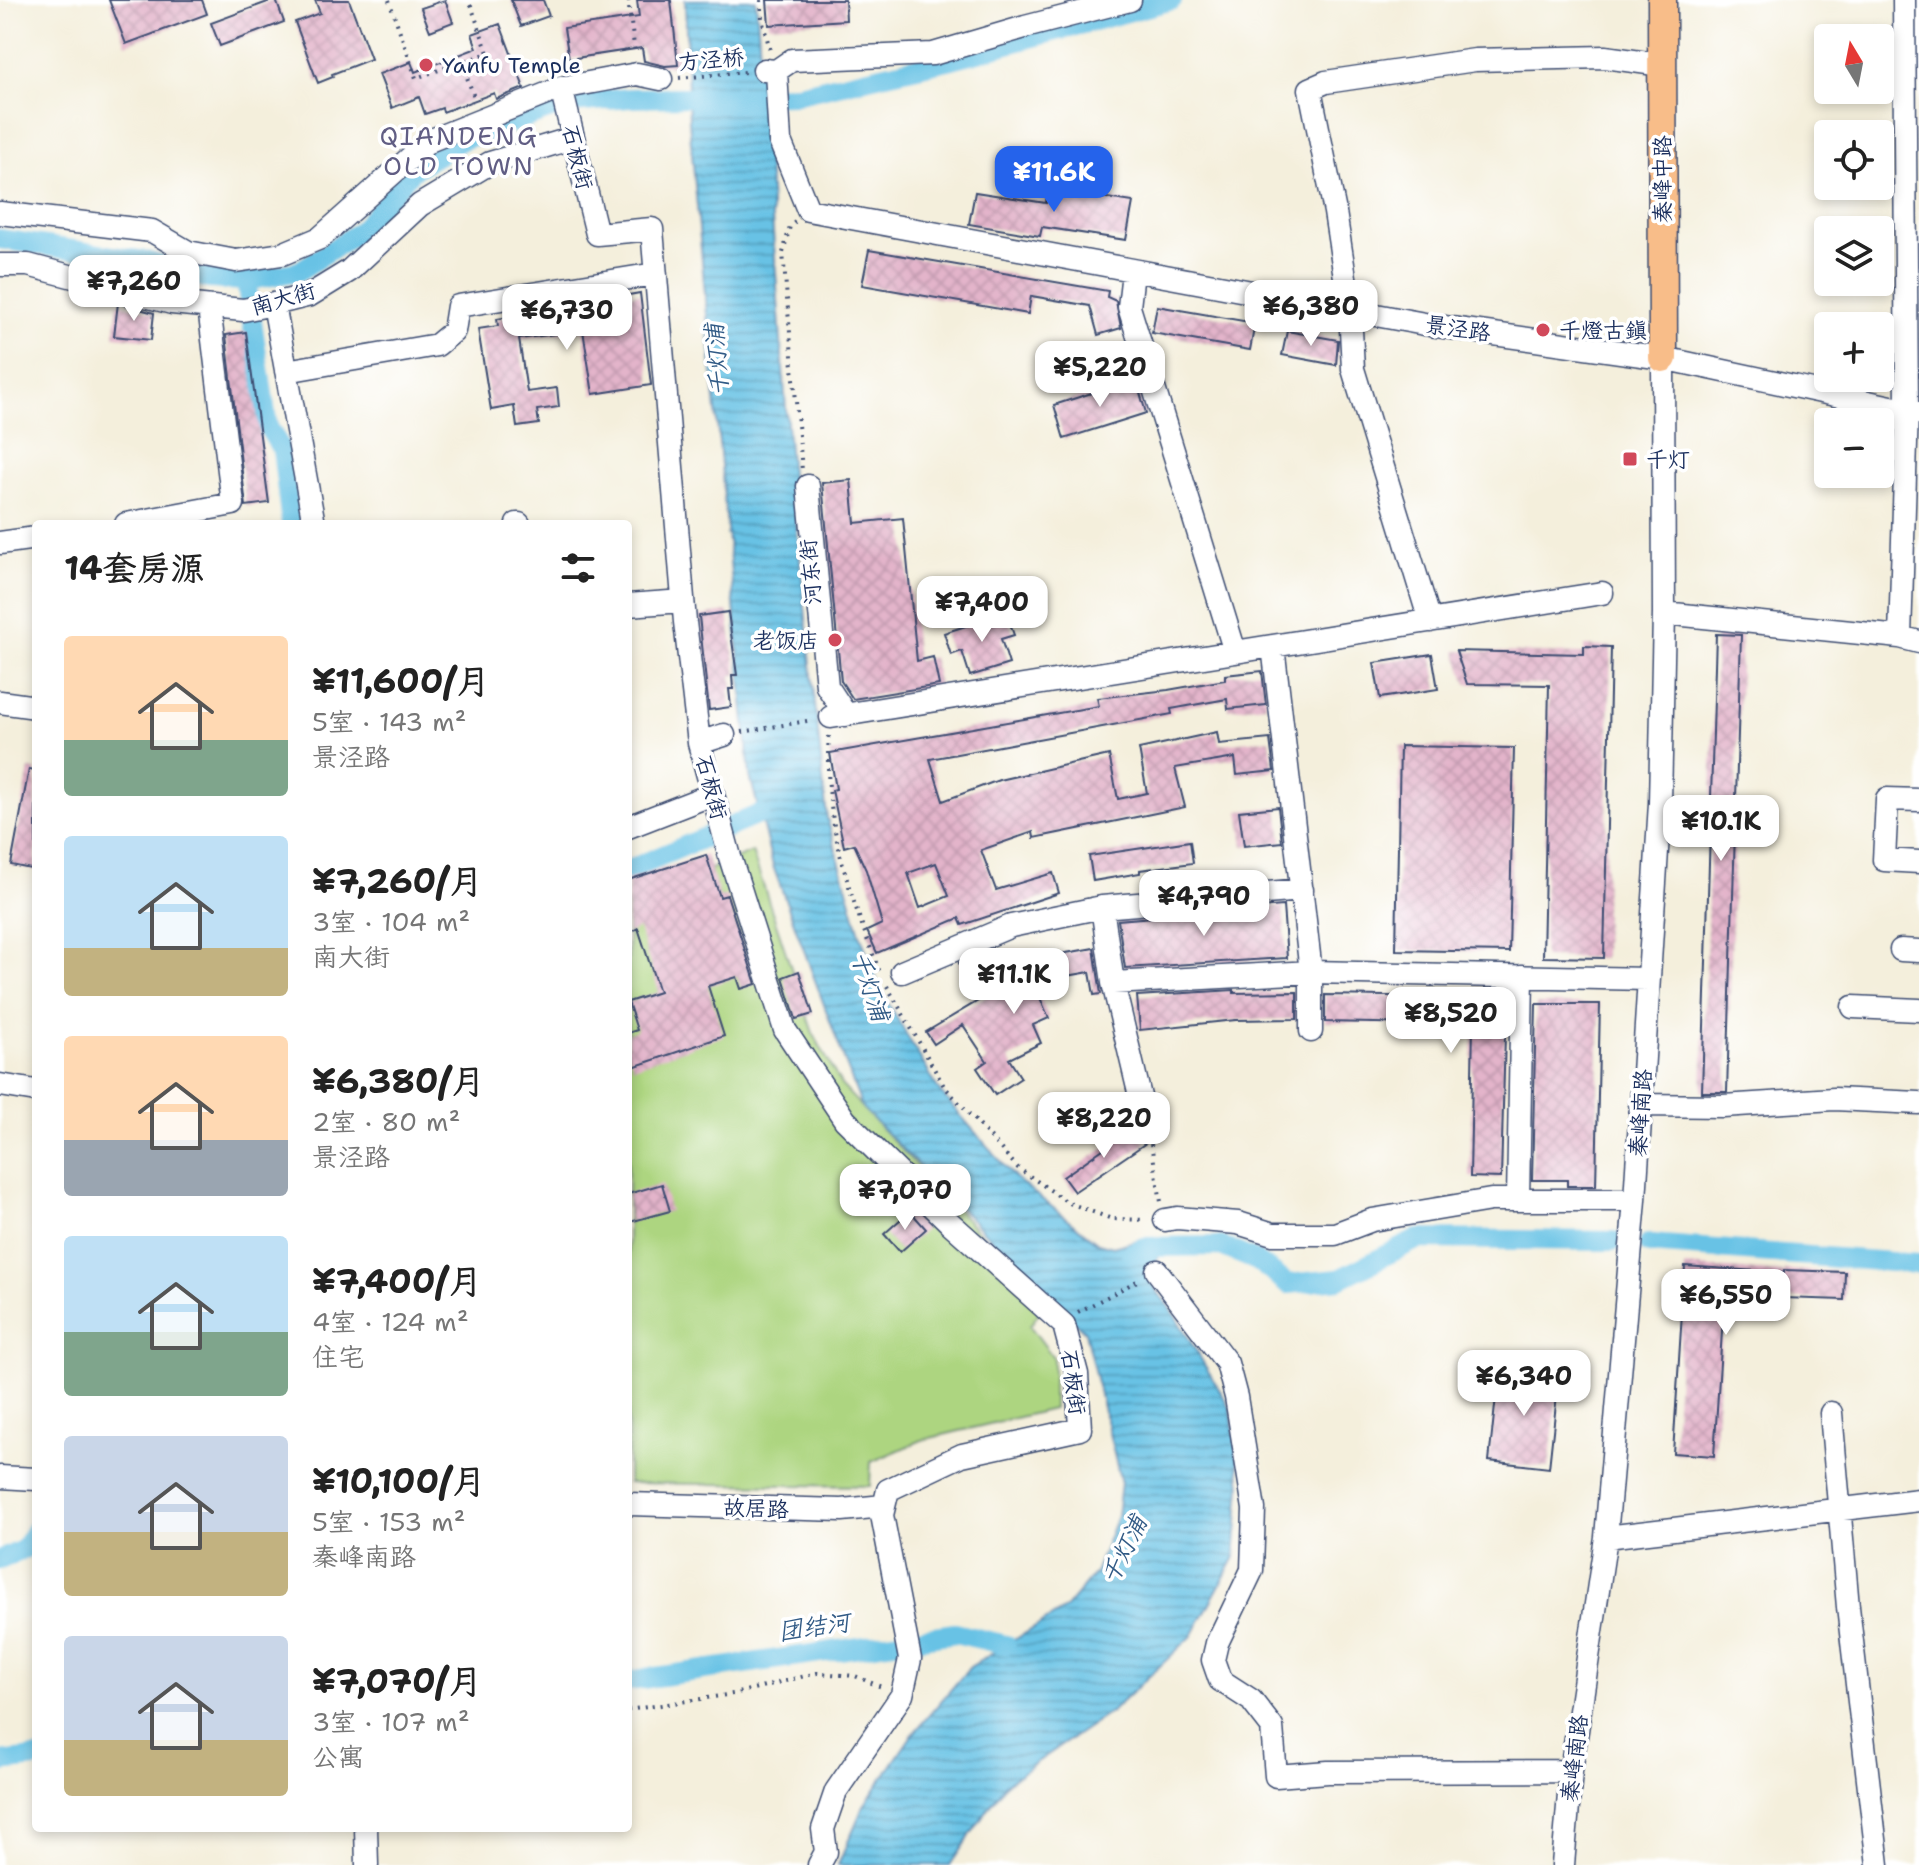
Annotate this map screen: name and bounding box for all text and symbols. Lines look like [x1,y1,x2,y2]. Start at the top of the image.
north arrow [1814,24,1894,104]
map controls [1814,24,1894,488]
street label: 方泾桥 [677,42,745,77]
place label: Yanfu Temple [442,51,581,80]
marker: Yanfu Temple [417,56,435,74]
district label: QIANDENG OLD TOWN [379,118,539,183]
button: locate [1814,120,1894,200]
street label: 石板街 [555,122,600,193]
street label: 秦峰中路 [1648,135,1677,223]
pin: ¥11.6K [989,146,1119,214]
text: ¥11.6K [1013,154,1095,189]
button: layers [1814,216,1894,296]
pin: ¥7,260 [69,255,199,323]
text: ¥7,260 [86,263,182,298]
street label: 南大街 [247,275,319,322]
pin: ¥6,380 [1246,280,1376,348]
pin: ¥6,730 [502,284,632,352]
text: ¥6,380 [1263,288,1359,323]
text: ¥6,730 [520,292,614,327]
street label: 景泾路 [1423,310,1493,347]
button: + [1814,312,1894,392]
place label: 千燈古鎮 [1559,316,1647,345]
water label: 千灯浦 [698,320,736,397]
marker: 千燈古鎮 [1534,321,1552,339]
pin: ¥5,220 [1035,341,1165,409]
text: ¥5,220 [1053,349,1147,384]
button: − [1814,408,1894,488]
place label: 千灯 [1646,445,1690,474]
marker: 千灯 [1621,450,1639,468]
street label: 河东街 [793,538,828,606]
text: 14套房源 [64,545,205,591]
icon: filters [556,546,600,590]
pin: ¥7,400 [917,576,1047,644]
text: ¥7,400 [935,584,1029,619]
place label: 老饭店 [753,626,819,655]
marker: 老饭店 [826,631,844,649]
text: ¥11,600/月 [312,658,490,704]
icon: home [128,668,224,764]
text: 5室 · 143 m² [312,704,467,739]
text: 景泾路 [312,739,390,774]
street label: 石板街 [689,751,734,823]
pin: ¥10.1K [1656,795,1786,863]
text: ¥10.1K [1681,803,1761,838]
text: ¥7,260/月 [312,858,483,904]
icon: home [128,868,224,964]
pin: ¥4,790 [1139,870,1269,938]
text: ¥4,790 [1157,878,1251,913]
text: 3室 · 104 m² [312,904,470,939]
text: 南大街 [312,939,390,974]
water label: 千灯浦 [843,947,898,1028]
pin: ¥11.1K [949,948,1079,1016]
text: ¥11.1K [977,956,1051,991]
pin: ¥8,520 [1386,987,1516,1055]
text: ¥8,520 [1404,995,1498,1030]
text: ¥6,380/月 [312,1058,485,1104]
icon: home [128,1068,224,1164]
street label: 秦峰南路 [1623,1068,1658,1158]
pin: ¥8,220 [1039,1092,1169,1160]
text: ¥8,220 [1056,1100,1152,1135]
text: 2室 · 80 m² [312,1104,460,1139]
text: 景泾路 [312,1139,390,1174]
pin: ¥7,070 [840,1164,970,1232]
text: ¥7,070 [858,1172,952,1207]
text: ¥7,400/月 [312,1258,482,1304]
icon: home [128,1268,224,1364]
pin: ¥6,550 [1661,1269,1791,1337]
text: ¥6,550 [1679,1277,1773,1312]
text: 4室 · 124 m² [312,1304,469,1339]
text: 住宅 [312,1339,364,1374]
street label: 石板街 [1055,1347,1092,1417]
pin: ¥6,340 [1459,1350,1589,1418]
text: ¥6,340 [1476,1358,1572,1393]
text: ¥10,100/月 [312,1458,486,1504]
icon: home [128,1468,224,1564]
street label: 故居路 [722,1493,789,1524]
text: 5室 · 153 m² [312,1504,466,1539]
water label: 千灯浦 [1094,1508,1155,1589]
text: 秦峰南路 [312,1539,416,1574]
water label: 团结河 [776,1606,856,1648]
text: ¥7,070/月 [312,1658,482,1704]
icon: home [128,1668,224,1764]
text: 3室 · 107 m² [312,1704,470,1739]
street label: 秦峰南路 [1555,1713,1594,1804]
text: 公寓 [312,1739,364,1774]

